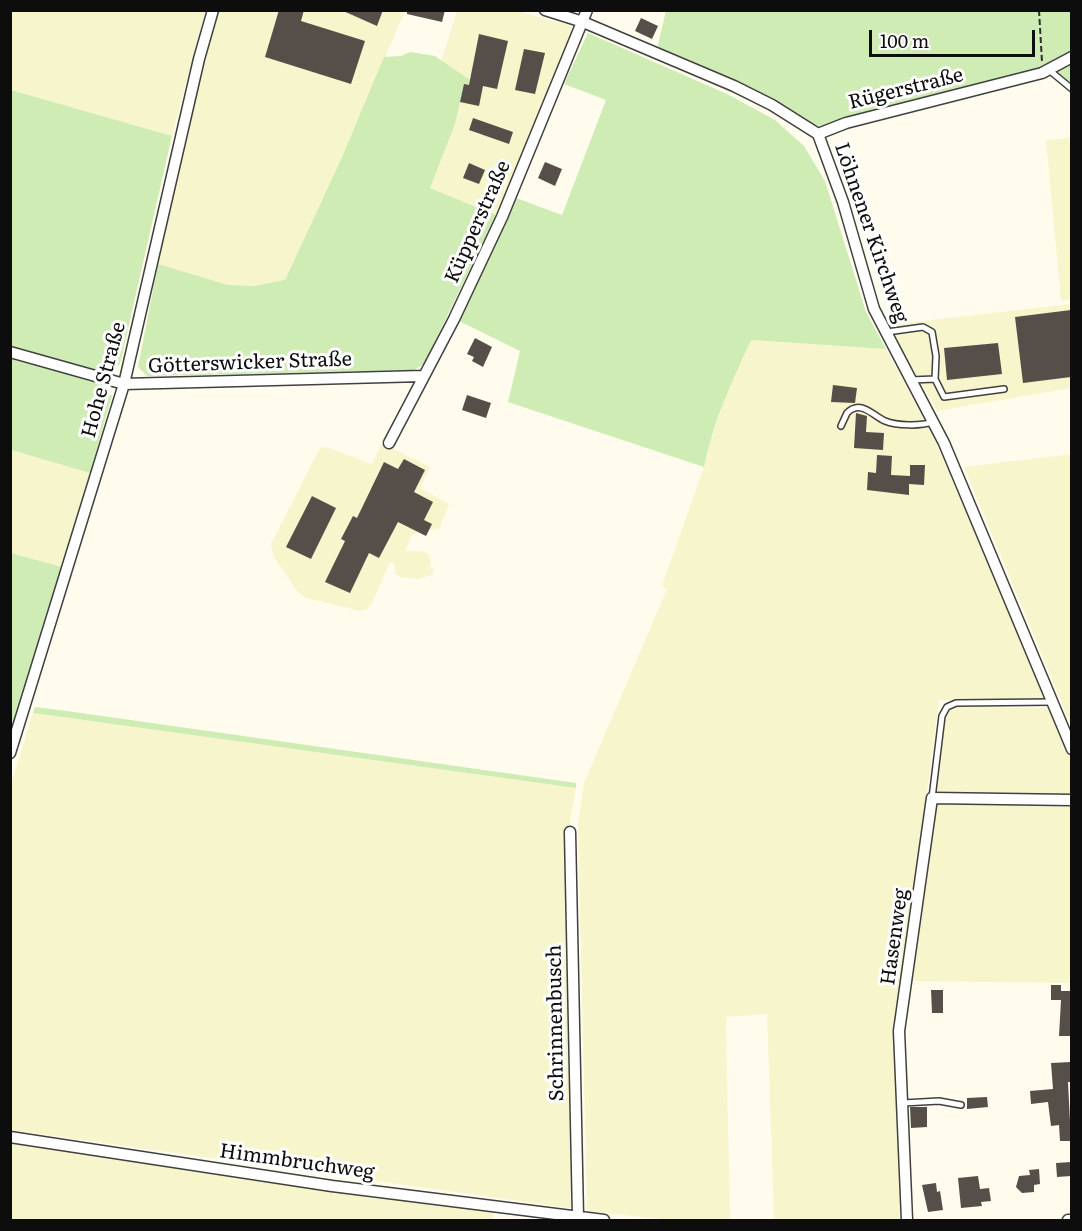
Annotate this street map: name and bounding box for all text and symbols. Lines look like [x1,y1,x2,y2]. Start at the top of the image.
scale bar [872,18,1038,56]
text: 100 m [880,27,929,54]
street label: Rügerstraße [846,63,966,115]
street label: Löhnener Kirchweg [829,140,913,326]
street label: Küpperstraße [440,157,516,287]
street label: Hohe Straße [77,319,131,441]
street label: Götterswicker Straße [148,347,352,379]
street label: Hasenweg [876,887,914,987]
street label: Schrinnenbusch [543,944,569,1102]
street label: Himmbruchweg [218,1139,376,1185]

